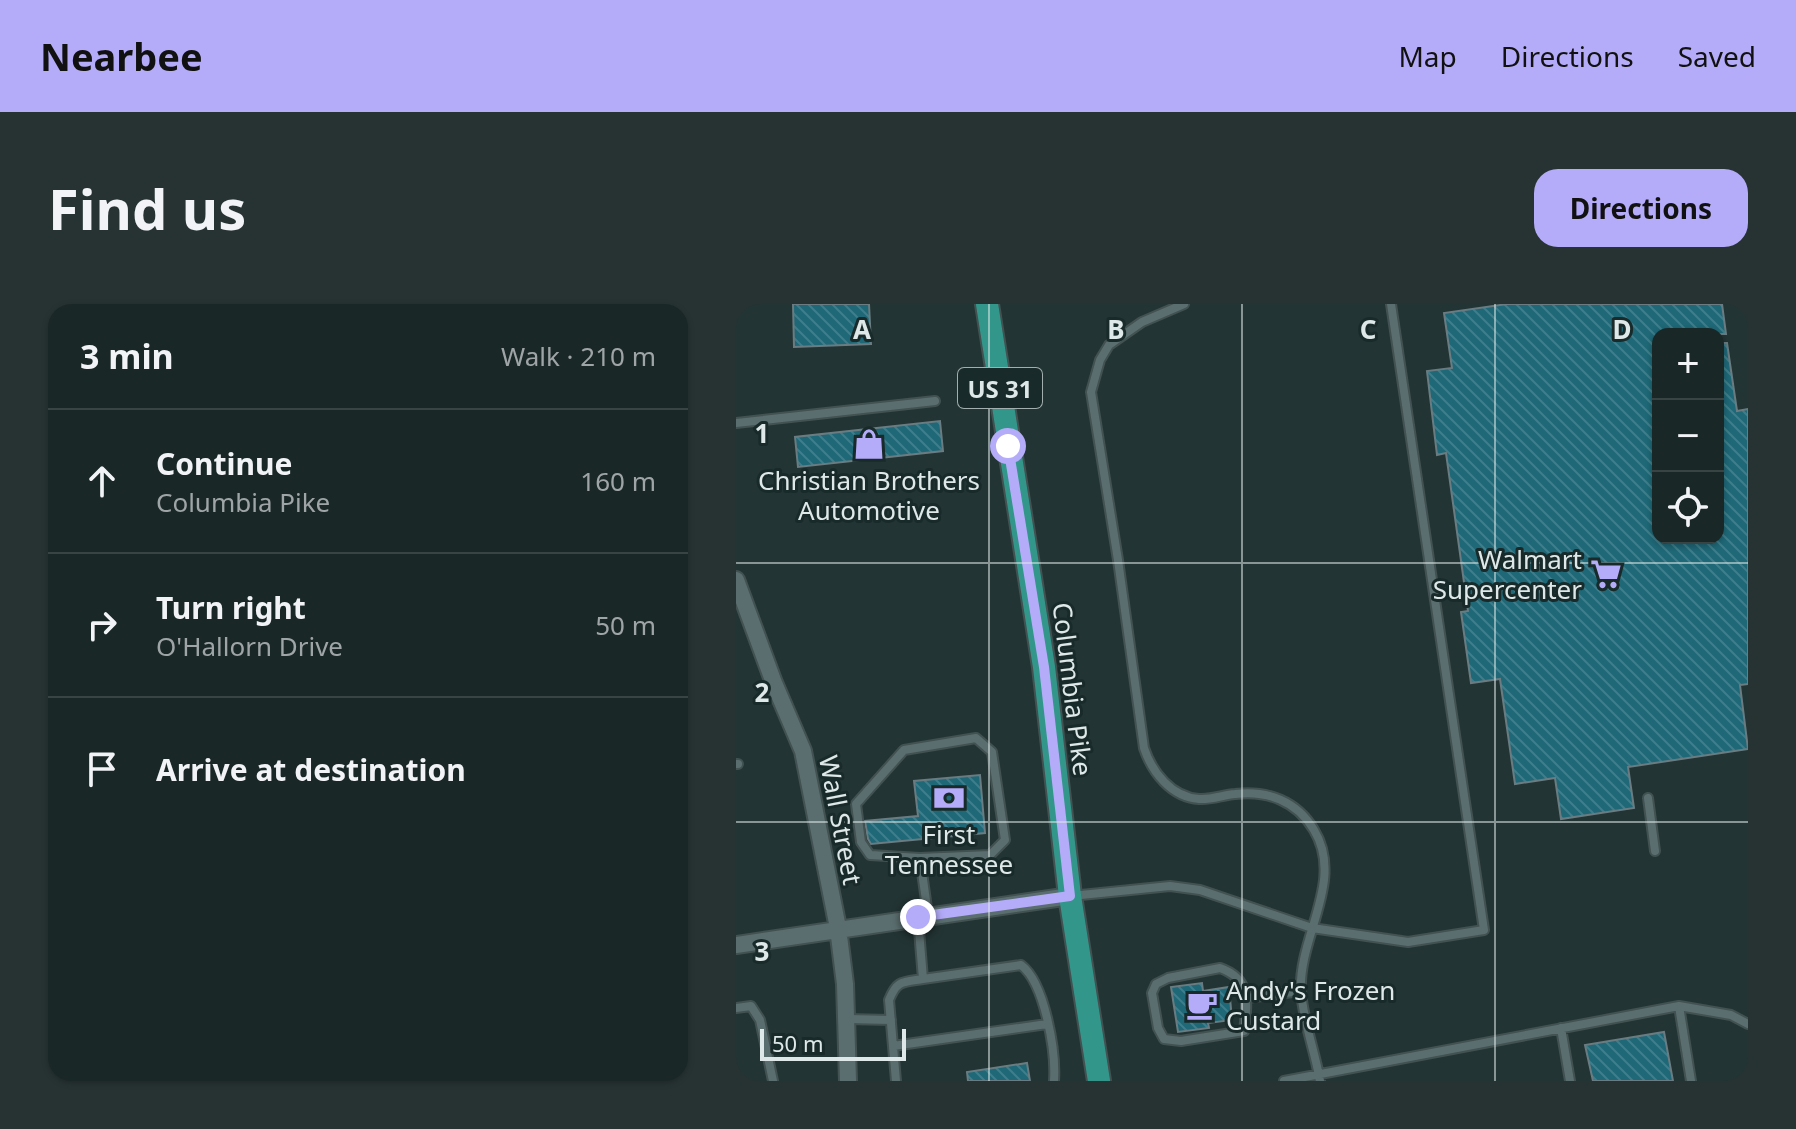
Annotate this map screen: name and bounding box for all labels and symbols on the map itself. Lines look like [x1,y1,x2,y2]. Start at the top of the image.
text: A [853,311,871,347]
text: B [1107,311,1125,347]
text: C [1360,311,1376,347]
text: D [1612,311,1632,347]
road number: US 31 [958,368,1042,408]
text: 1 [755,415,769,451]
shop icon: Christian Brothers Automotive [852,427,886,461]
route start [990,428,1026,464]
place label: Christian Brothers Automotive [758,462,980,528]
place label: Walmart Supercenter [1433,541,1582,607]
supermarket icon: Walmart Supercenter [1589,557,1623,591]
street label: Columbia Pike [1045,600,1101,778]
text: 2 [755,674,770,710]
street label: Wall Street [811,752,871,888]
bank icon: First Tennessee [932,781,966,815]
place label: First Tennessee [885,816,1013,882]
route end [900,899,936,935]
text: 3 [755,933,769,969]
place label: Andy's Frozen Custard [1226,972,1395,1038]
cafe icon: Andy's Frozen Custard [1185,988,1219,1022]
scale bar [760,1025,906,1061]

